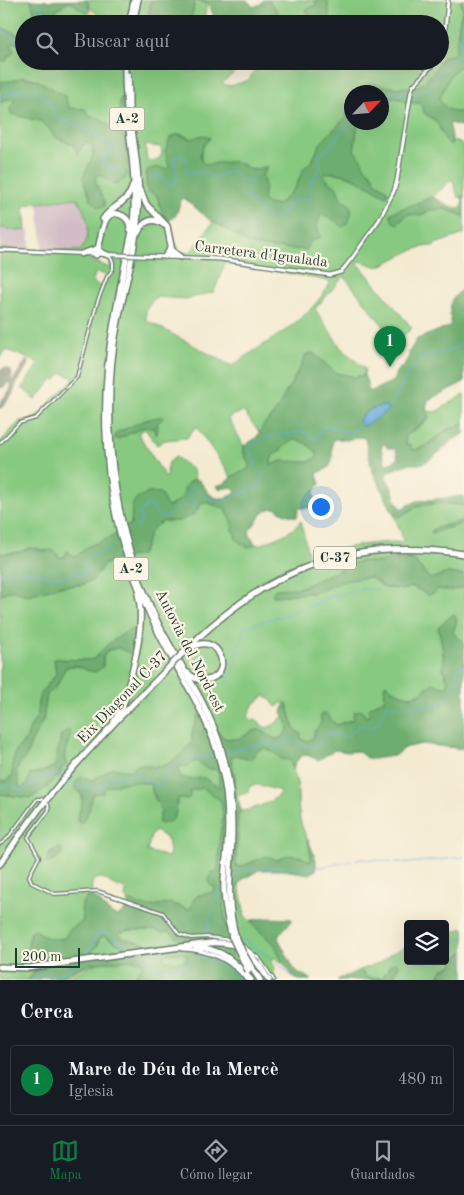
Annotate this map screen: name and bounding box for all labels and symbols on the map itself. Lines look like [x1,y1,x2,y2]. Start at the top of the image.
north arrow [344,85,389,130]
road number: A-2 [110,108,144,130]
street label: Carretera d'Igualada [194,239,329,271]
pin: 1 [374,326,406,367]
your location [308,494,334,520]
road number: C-37 [314,546,356,570]
road number: A-2 [114,558,148,580]
street label: Autovia del Nord-est [152,587,226,715]
street label: Eix Diagonal C-37 [75,649,171,747]
scale bar [15,945,80,968]

